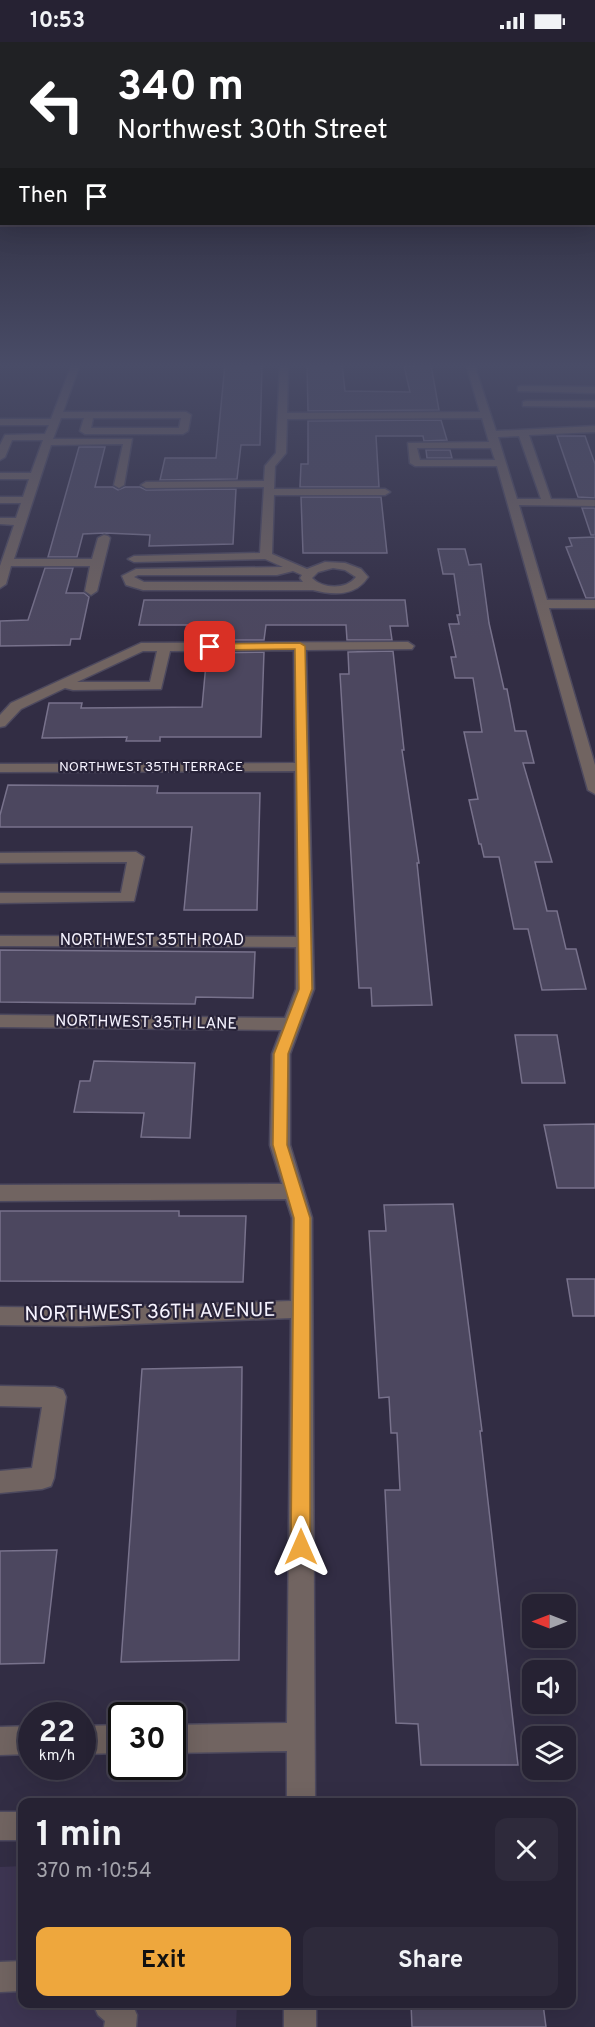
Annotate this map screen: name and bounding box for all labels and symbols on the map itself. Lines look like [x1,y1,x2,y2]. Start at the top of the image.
pin [184,621,235,672]
street label: NORTHWEST 35TH TERRACE [59,759,243,776]
street label: NORTHWEST 35TH ROAD [60,931,244,951]
street label: NORTHWEST 35TH LANE [55,1011,237,1035]
street label: NORTHWEST 36TH AVENUE [24,1298,276,1328]
position arrow [269,1515,333,1579]
north arrow [522,1594,576,1648]
speed limit sign: 30 [108,1702,186,1780]

